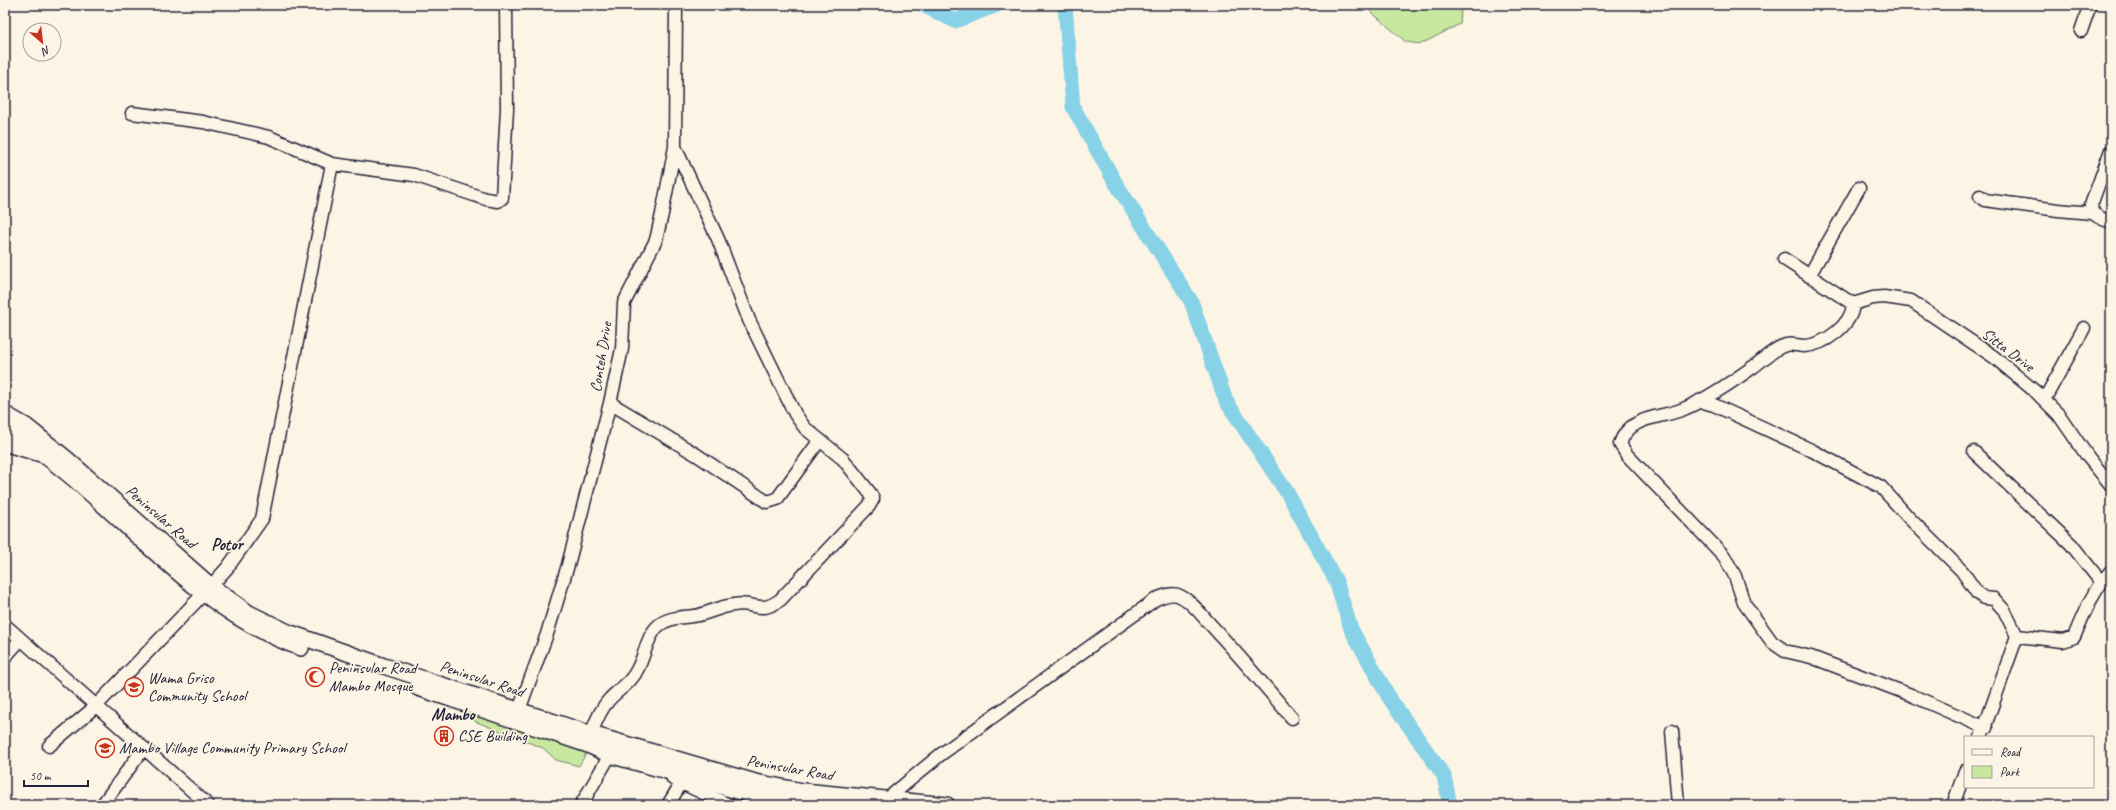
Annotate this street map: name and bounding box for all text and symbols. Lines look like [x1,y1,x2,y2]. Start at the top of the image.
north arrow [22,22,62,62]
text: N [38,43,53,60]
street label: Conteh Drive [586,319,617,393]
street label: Sitta Drive [1978,324,2040,377]
street label: Peninsular Road [121,481,203,555]
district label: Potor [211,534,245,555]
street label: Peninsular Road [437,656,529,703]
place label: Peninsular Road Mambo Mosque [329,658,419,696]
mosque icon: Peninsular Road Mambo Mosque [304,666,326,688]
place label: Wama Griso Community School [148,668,249,706]
school or university icon: Wama Griso Community School [123,676,145,698]
district label: Mambo [431,704,477,725]
building icon: CSE Building [433,725,455,747]
place label: CSE Building [458,726,528,746]
legend [1964,736,2094,788]
school or university icon: Mambo Village Community Primary School [94,737,116,759]
place label: Mambo Village Community Primary School [119,738,348,758]
text: Road [2000,744,2022,760]
street label: Peninsular Road [745,751,837,786]
scale bar [24,762,88,788]
text: Park [2000,764,2021,780]
text: 50 m [30,768,52,784]

